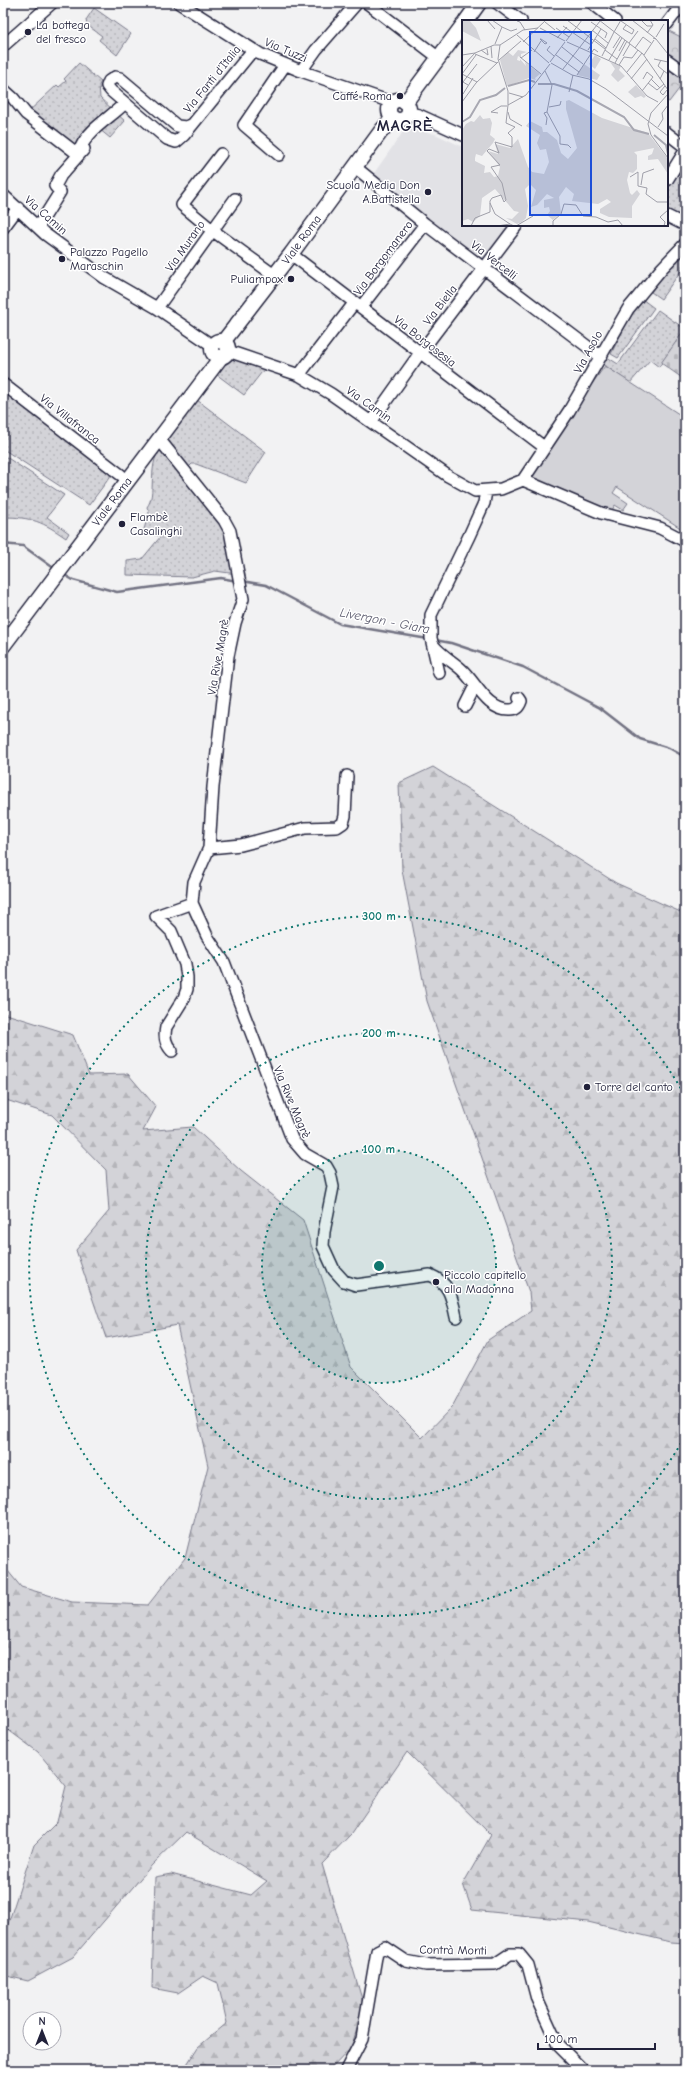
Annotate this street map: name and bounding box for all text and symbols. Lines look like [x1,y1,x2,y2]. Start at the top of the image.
place label: La bottega del fresco [36,18,90,46]
inset map [462,20,668,226]
marker: La bottega del fresco [23,27,33,37]
street label: Via Tuzzi [263,35,309,65]
street label: Via Fanti d'Italia [180,42,244,116]
place label: Caffé Roma [333,89,392,103]
marker: Caffé Roma [395,91,405,101]
district label: MAGRÈ [377,116,433,135]
place label: Scuola Media Don A.Battistella [326,178,420,206]
marker: Scuola Media Don A.Battistella [423,187,433,197]
street label: Via Camin [22,193,70,237]
street label: Viale Roma [279,212,324,267]
street label: Via Murano [162,218,208,274]
street label: Via Borgomanero [350,218,416,298]
street label: Via Vercelli [468,237,520,283]
place label: Palazzo Pagello Maraschin [70,245,148,273]
marker: Palazzo Pagello Maraschin [57,254,67,264]
place label: Puliampox [231,272,283,286]
marker: Puliampox [286,274,296,284]
street label: Via Biella [420,282,460,328]
street label: Via Borgosesia [391,312,459,370]
street label: Via Asolo [571,328,605,376]
street label: Via Camin [344,383,394,425]
street label: Via Villafranca [37,391,103,447]
street label: Viale Roma [89,474,135,529]
place label: Flambè Casalinghi [130,510,182,538]
marker: Flambè Casalinghi [117,519,127,529]
water label: Livergon - Giara [339,604,431,637]
street label: Via Rive Magrè [204,618,232,696]
text: 300 m [362,909,396,923]
text: 200 m [362,1026,396,1040]
street label: Via Rive Magrè [271,1064,313,1140]
place label: Torre del canto [595,1080,673,1094]
marker: Torre del canto [582,1082,592,1092]
text: 100 m [363,1142,395,1156]
centre of rings [372,1259,386,1273]
place label: Piccolo capitello alla Madonna [444,1268,526,1296]
marker: Piccolo capitello alla Madonna [431,1277,441,1287]
street label: Contrà Monti [419,1942,487,1958]
north arrow [22,2011,62,2051]
text: N [38,2015,46,2028]
scale bar [538,2025,655,2051]
text: 100 m [544,2032,577,2046]

